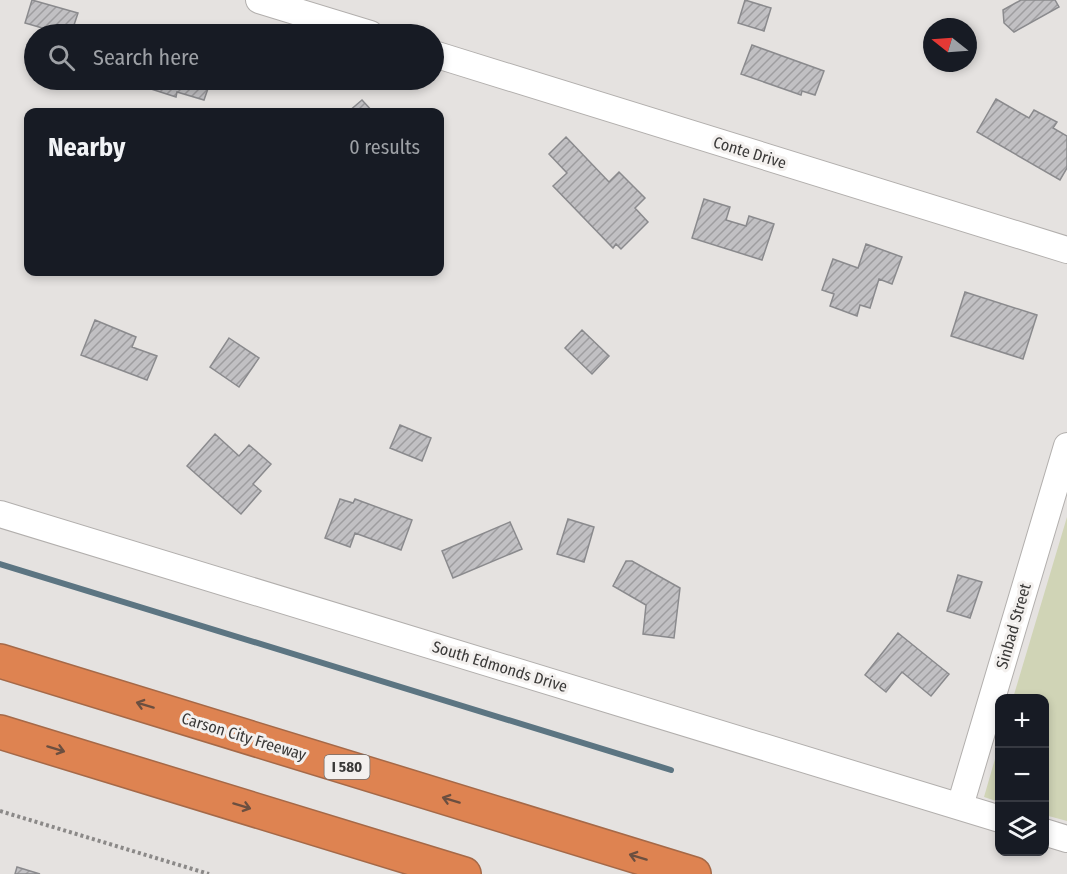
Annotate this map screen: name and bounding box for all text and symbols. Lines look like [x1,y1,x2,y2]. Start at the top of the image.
north arrow [923,18,977,72]
search box [24,24,444,90]
icon: search [45,41,78,74]
text: Search here [93,44,199,71]
text: Nearby [48,132,125,163]
street label: Conte Drive [711,132,789,173]
text: 0 results [349,135,420,159]
street label: Sinbad Street [992,580,1035,671]
street label: South Edmonds Drive [430,637,570,696]
map controls [995,694,1049,856]
button: + [995,694,1049,748]
one-way arrow [136,699,155,710]
street label: Carson City Freeway [179,708,309,765]
one-way arrow [46,744,65,755]
button: − [995,748,1049,802]
road number: I 580 [324,755,370,779]
one-way arrow [442,793,461,804]
one-way arrow [232,801,251,812]
button: layers [995,802,1049,856]
one-way arrow [629,851,648,862]

